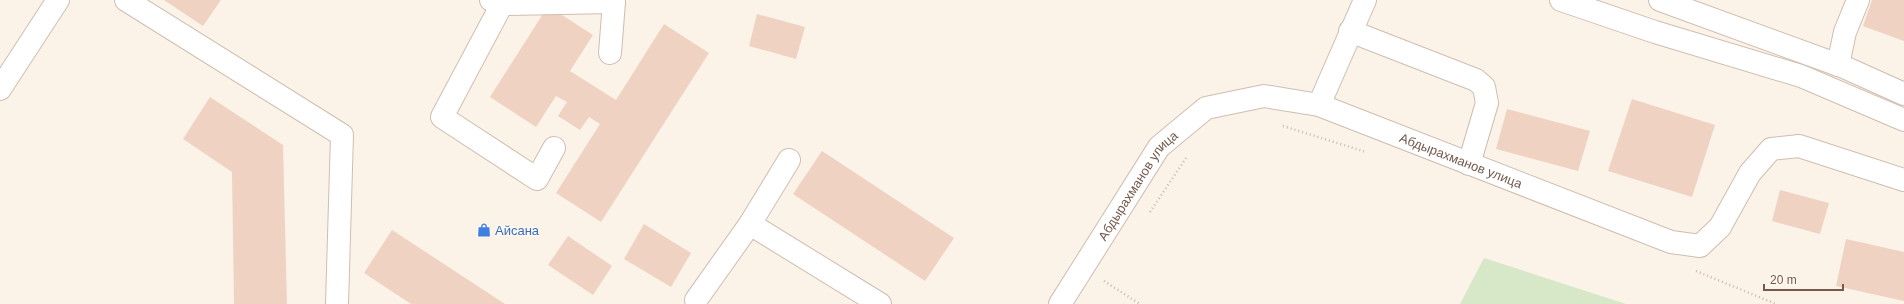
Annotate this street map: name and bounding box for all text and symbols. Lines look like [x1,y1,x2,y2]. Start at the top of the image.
street label: Абдырахманов улица [1095,127,1181,243]
street label: Абдырахманов улица [1397,130,1525,192]
shop icon: Айсана [476,222,492,238]
place label: Айсана [495,223,540,238]
scale bar [1764,266,1843,292]
text: 20 m [1770,273,1797,287]

